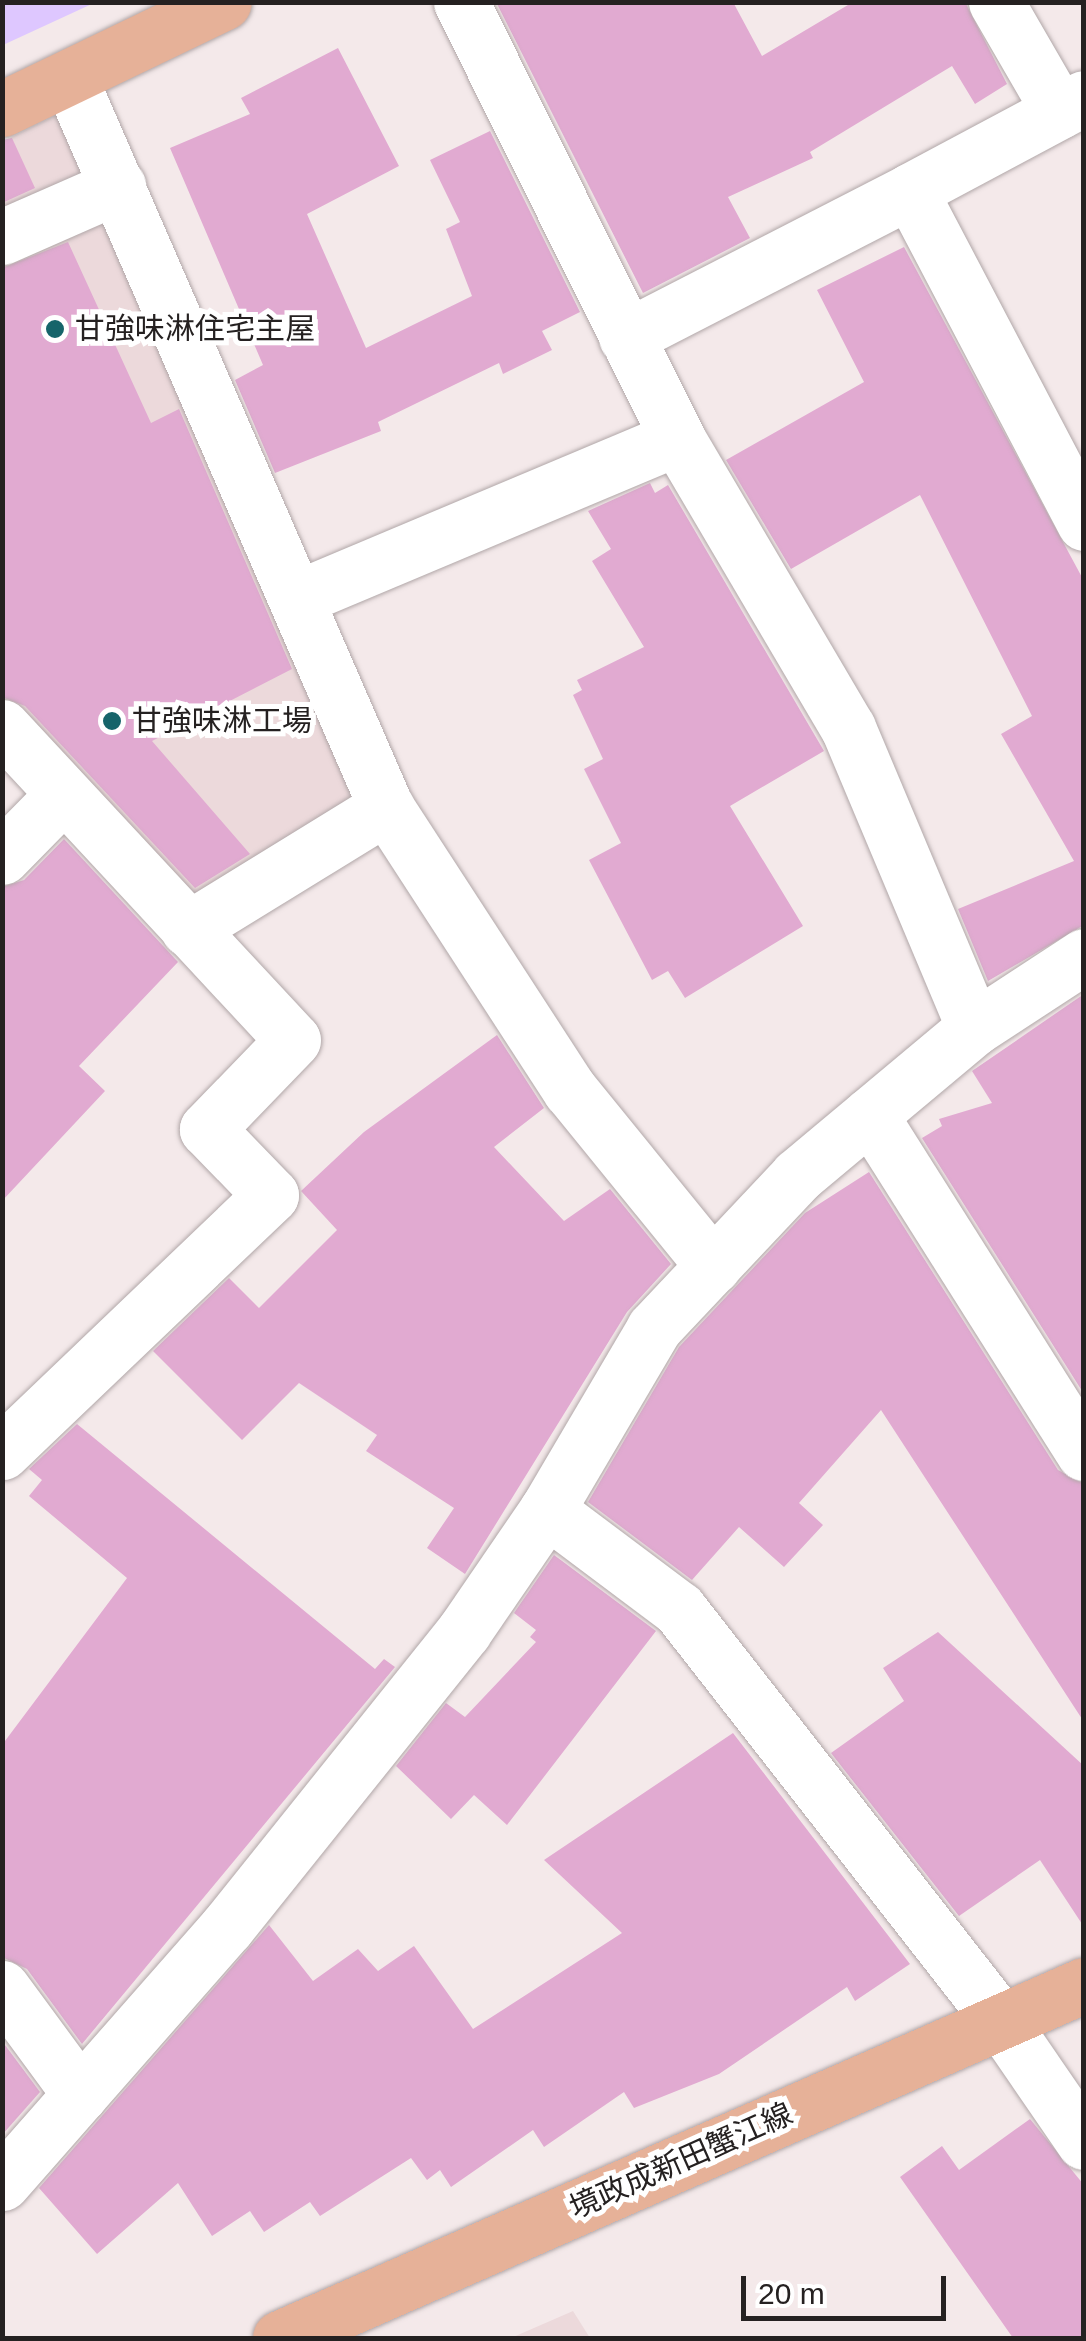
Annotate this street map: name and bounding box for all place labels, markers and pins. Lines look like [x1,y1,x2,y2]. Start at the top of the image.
place label: 甘強味淋住宅主屋 [75,311,315,347]
marker: 甘強味淋住宅主屋 [44,318,66,340]
place label: 甘強味淋工場 [132,703,312,739]
marker: 甘強味淋工場 [101,710,123,732]

